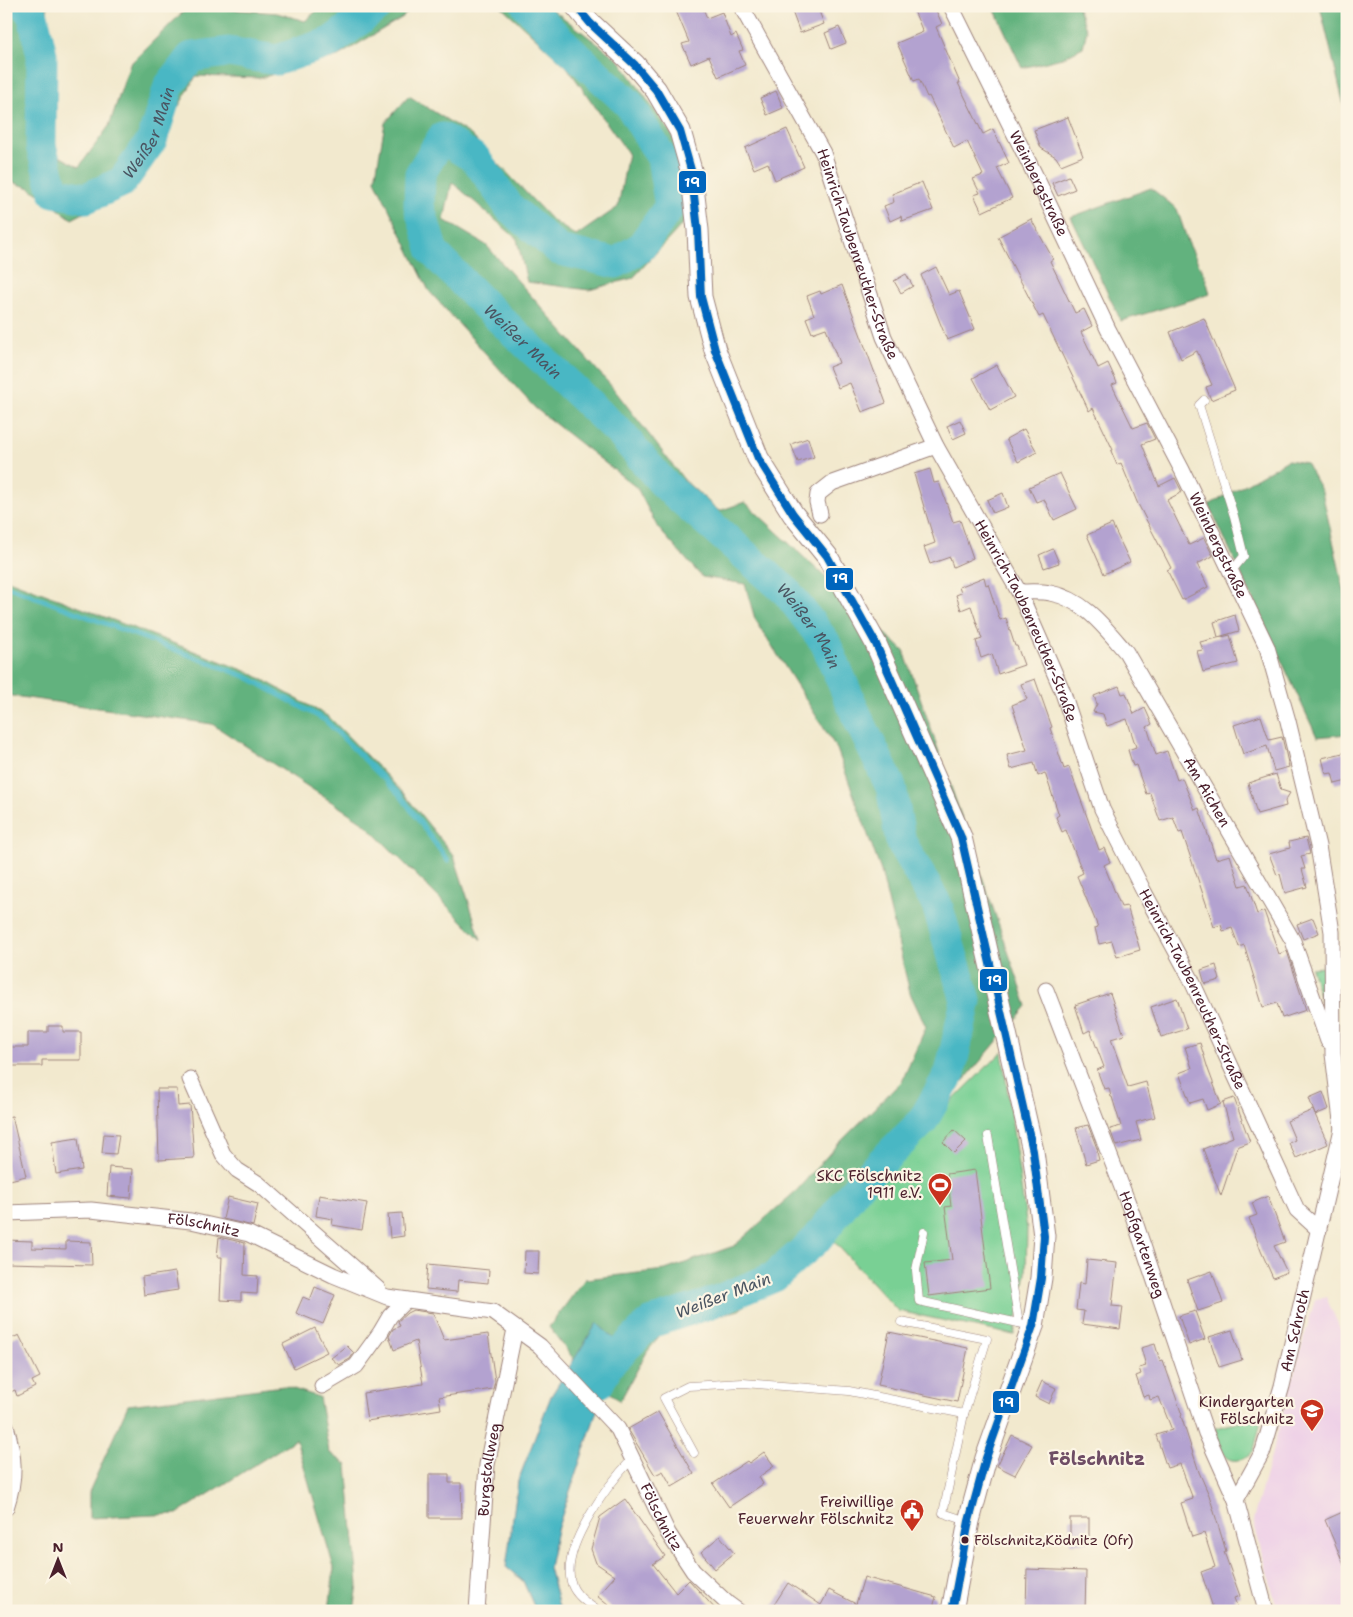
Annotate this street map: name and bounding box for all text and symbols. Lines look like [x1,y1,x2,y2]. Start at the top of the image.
water label: Weißer Main [118,84,179,183]
street label: Weinbergstraße [1005,127,1073,240]
street label: Heinrich-Taubenreuther-Straße [812,146,903,363]
line badge: 19 [678,170,707,194]
text: 19 [684,173,700,191]
water label: Weißer Main [479,299,566,384]
street label: Weinbergstraße [1184,489,1252,602]
street label: Heinrich-Taubenreuther-Straße [970,516,1082,725]
line badge: 19 [825,567,854,591]
text: 19 [832,569,848,587]
water label: Weißer Main [772,578,845,672]
street label: Am Aichen [1179,753,1235,831]
street label: Heinrich-Taubenreuther-Straße [1134,885,1250,1093]
line badge: 19 [979,968,1008,992]
text: 19 [986,971,1002,989]
place label: SKC Fölschnitz 1911 e.V. [817,1166,922,1203]
sports icon: SKC Fölschnitz 1911 e.V. [927,1172,953,1206]
street label: Hopfgartenweg [1114,1188,1170,1301]
street label: Fölschnitz [166,1208,242,1242]
water label: Weißer Main [673,1268,774,1323]
street label: Am Schroth [1276,1287,1314,1374]
line badge: 19 [992,1390,1020,1414]
place label: Kindergarten Fölschnitz [1199,1392,1294,1429]
text: 19 [998,1393,1014,1411]
school or university icon: Kindergarten Fölschnitz [1299,1398,1325,1432]
street label: Burgstallweg [473,1421,505,1517]
district label: Fölschnitz [1049,1447,1145,1471]
street label: Fölschnitz [636,1480,687,1555]
place label: Freiwillige Feuerwehr Fölschnitz [738,1492,894,1529]
public building icon: Freiwillige Feuerwehr Fölschnitz [899,1498,925,1532]
place label: Fölschnitz,Ködnitz (Ofr) [974,1531,1133,1549]
north arrow [32,1534,82,1584]
marker: Fölschnitz,Ködnitz (Ofr) [960,1535,970,1545]
text: N [52,1538,64,1556]

